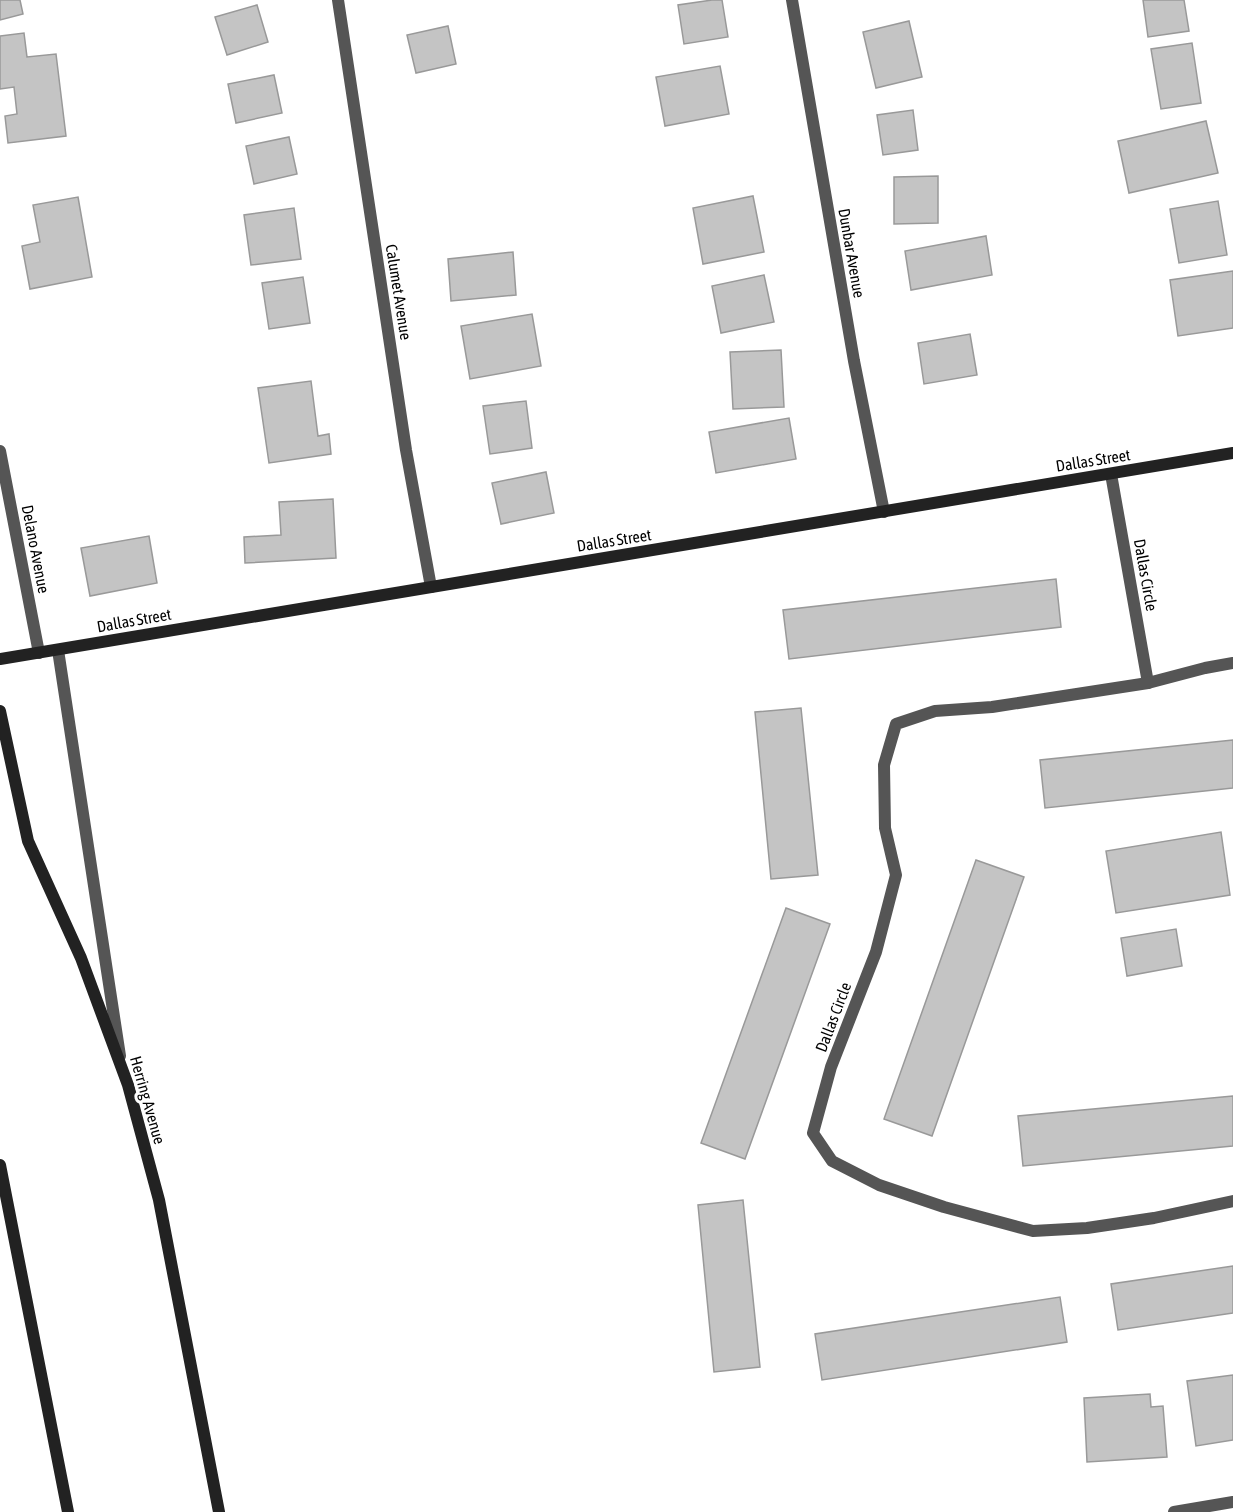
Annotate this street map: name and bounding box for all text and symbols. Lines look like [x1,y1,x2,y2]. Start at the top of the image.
street label: Dunbar Avenue [835,207,869,299]
street label: Calumet Avenue [383,243,415,341]
street label: Dallas Street [1054,445,1132,475]
street label: Delano Avenue [19,503,53,595]
street label: Dallas Street [575,525,653,555]
street label: Dallas Circle [1131,537,1161,613]
street label: Dallas Street [95,605,173,635]
street label: Dallas Circle [812,980,854,1054]
street label: Herring Avenue [126,1054,169,1146]

